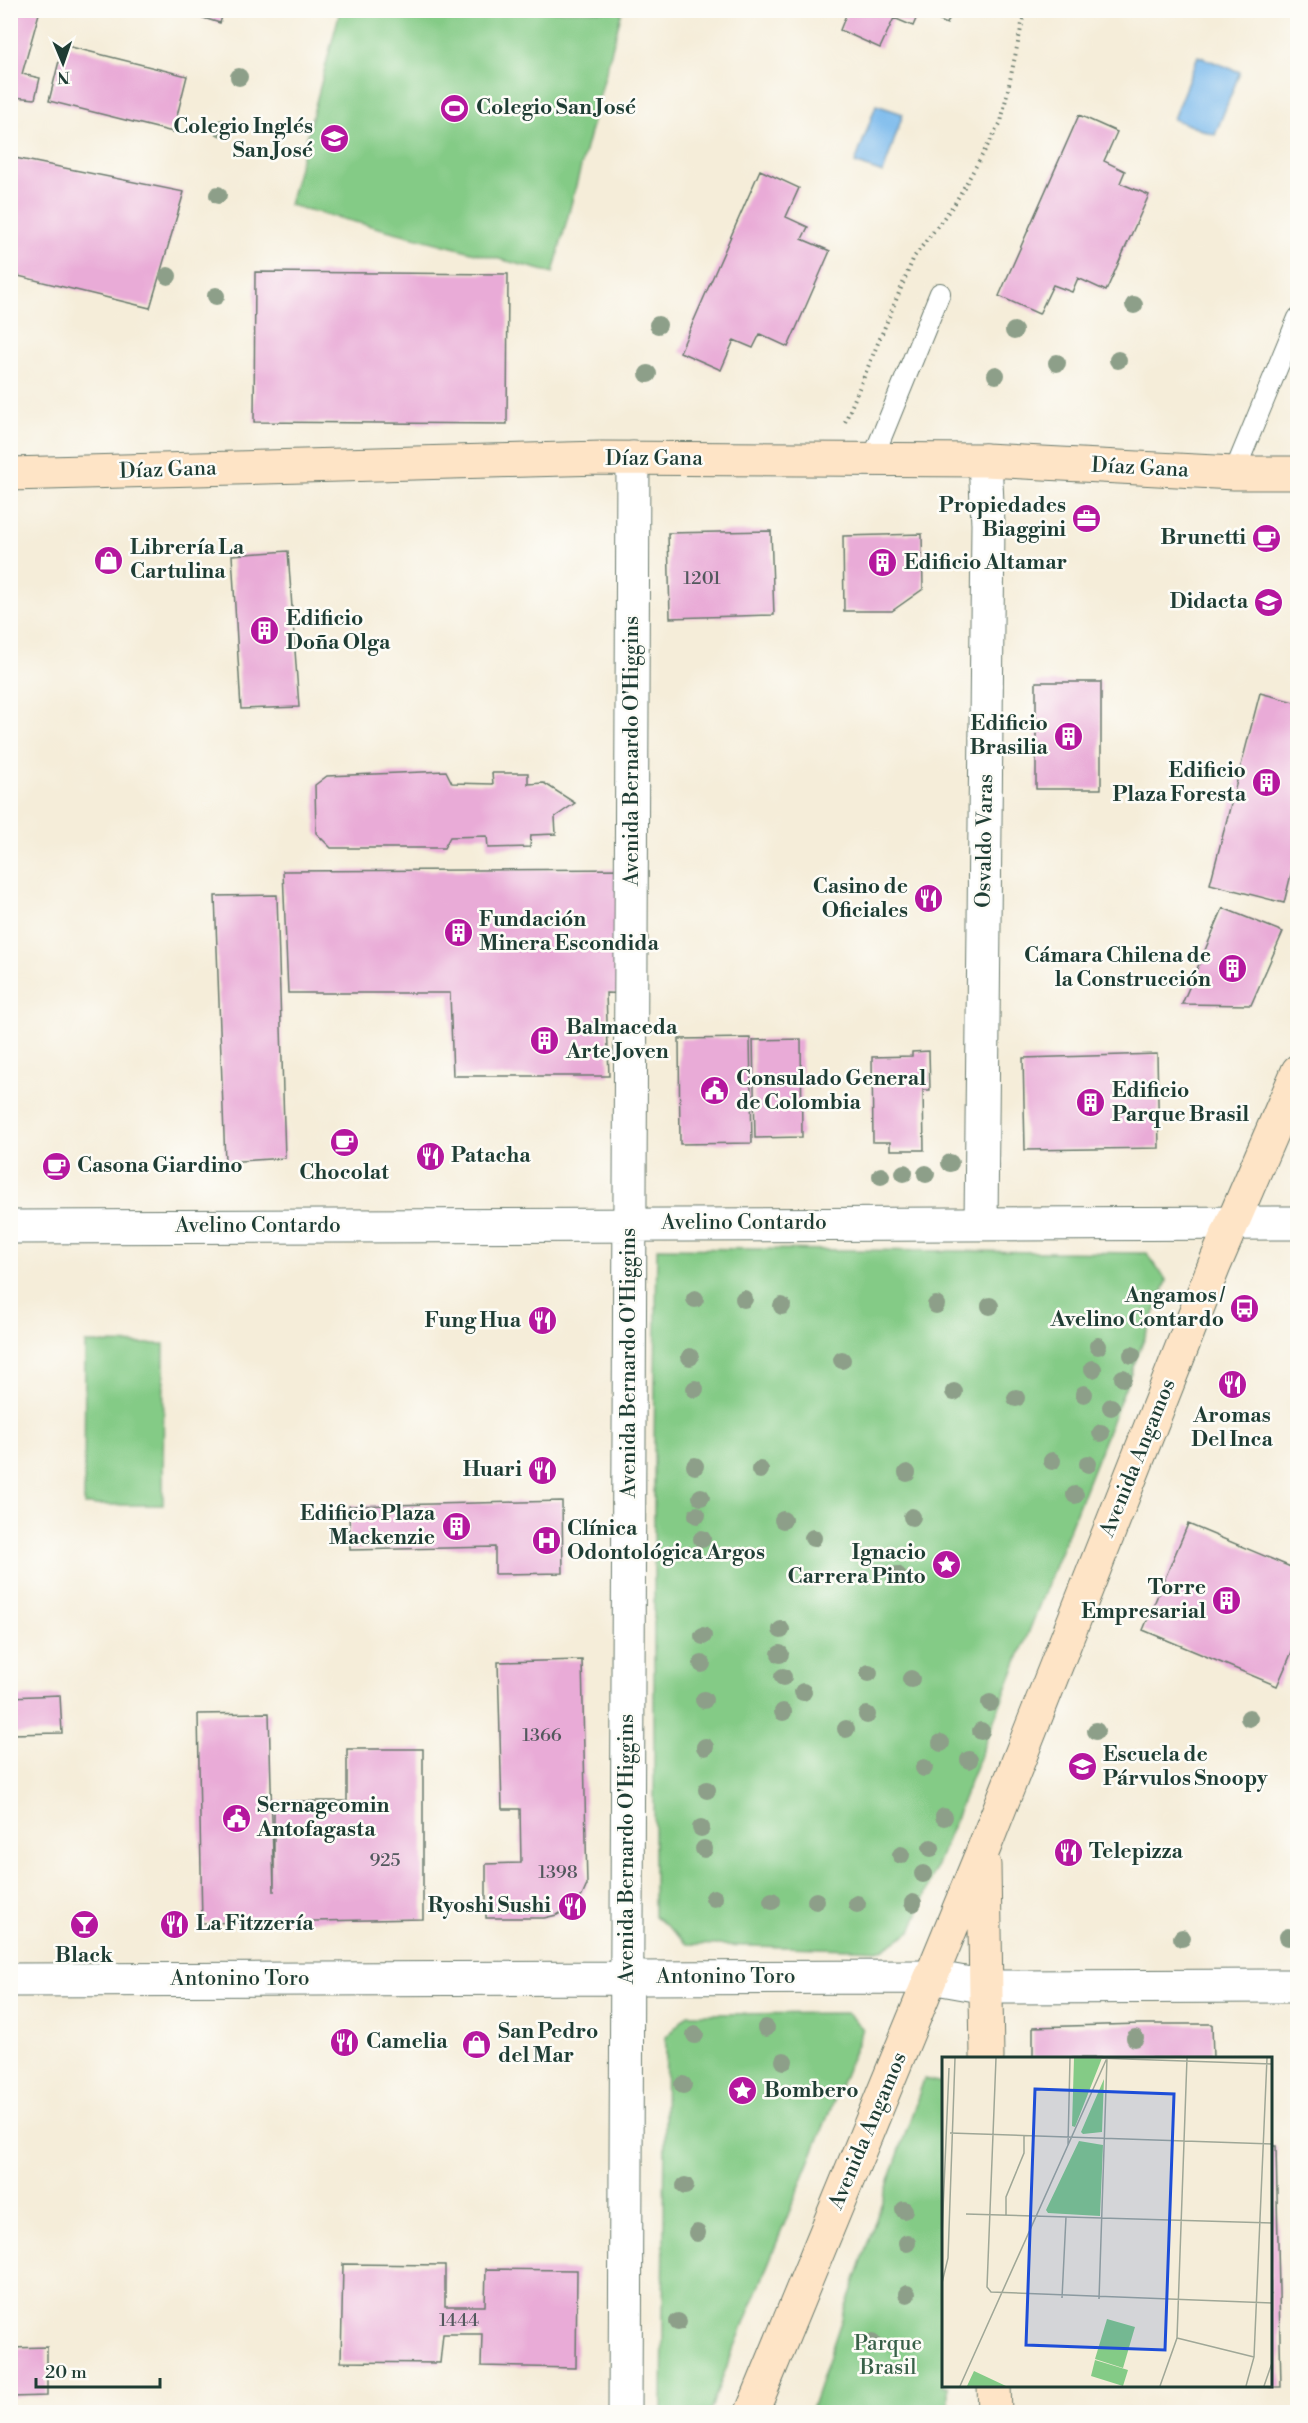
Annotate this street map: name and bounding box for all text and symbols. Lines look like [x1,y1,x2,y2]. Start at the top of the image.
north arrow [33,33,93,93]
text: N [56,67,70,87]
sports icon: Colegio San José [439,92,471,124]
place label: Colegio San José [476,95,636,121]
place label: Colegio Inglés San José [173,114,313,164]
school or university icon: Colegio Inglés San José [318,123,350,155]
street label: Díaz Gana [605,446,703,472]
street label: Díaz Gana [1091,452,1190,484]
street label: Díaz Gana [119,455,218,485]
place label: Propiedades Biaggini [939,493,1066,543]
office icon: Propiedades Biaggini [1071,502,1103,534]
cafe icon: Brunetti [1251,522,1283,554]
place label: Brunetti [1160,525,1246,551]
place label: Librería La Cartulina [130,535,245,585]
shop icon: Librería La Cartulina [93,544,125,576]
building icon: Edificio Altamar [867,547,899,579]
place label: Edificio Altamar [904,550,1067,576]
house number: 1201 [683,567,721,590]
school or university icon: Didacta [1253,586,1285,618]
place label: Didacta [1170,589,1249,615]
place label: Edificio Doña Olga [286,606,391,656]
building icon: Edificio Doña Olga [249,615,281,647]
street label: Avenida Bernardo O'Higgins [619,616,645,887]
place label: Edificio Brasilia [970,711,1049,761]
building icon: Edificio Brasilia [1053,720,1085,752]
place label: Edificio Plaza Foresta [1113,758,1247,808]
building icon: Edificio Plaza Foresta [1251,767,1283,799]
street label: Osvaldo Varas [971,774,999,908]
place label: Casino de Oficiales [813,874,908,924]
restaurant icon: Casino de Oficiales [913,883,945,915]
place label: Fundación Minera Escondida [479,907,660,957]
building icon: Fundación Minera Escondida [442,916,474,948]
place label: Cámara Chilena de la Construcción [1024,943,1211,993]
building icon: Cámara Chilena de la Construcción [1216,952,1248,984]
place label: Balmaceda Arte Joven [565,1015,678,1065]
building icon: Balmaceda Arte Joven [529,1024,561,1056]
place label: Consulado General de Colombia [736,1066,926,1116]
public building icon: Consulado General de Colombia [699,1075,731,1107]
place label: Edificio Parque Brasil [1112,1078,1249,1128]
building icon: Edificio Parque Brasil [1075,1087,1107,1119]
cafe icon: Chocolat [328,1126,360,1158]
restaurant icon: Patacha [414,1140,446,1172]
place label: Patacha [451,1143,531,1169]
cafe icon: Casona Giardino [40,1150,72,1182]
place label: Casona Giardino [77,1153,243,1179]
place label: Chocolat [299,1160,389,1186]
street label: Avelino Contardo [660,1210,827,1236]
street label: Avelino Contardo [174,1213,341,1239]
street label: Avenida Bernardo O'Higgins [616,1228,642,1499]
place label: Angamos / Avelino Contardo [1050,1283,1226,1333]
bus stop icon: Angamos / Avelino Contardo [1229,1292,1261,1324]
restaurant icon: Fung Hua [526,1305,558,1337]
place label: Fung Hua [425,1308,522,1334]
restaurant icon: Aromas Del Inca [1216,1369,1248,1401]
street label: Avenida Angamos [1094,1375,1182,1542]
place label: Aromas Del Inca [1191,1403,1273,1453]
restaurant icon: Huari [527,1454,559,1486]
place label: Huari [463,1457,522,1483]
place label: Edificio Plaza Mackenzie [300,1501,436,1551]
building icon: Edificio Plaza Mackenzie [440,1510,472,1542]
place label: Clínica Odontológica Argos [567,1516,765,1566]
hospital icon: Clínica Odontológica Argos [530,1525,562,1557]
place label: Ignacio Carrera Pinto [788,1540,926,1590]
place icon: Ignacio Carrera Pinto [931,1549,963,1581]
place label: Torre Empresarial [1081,1575,1206,1625]
building icon: Torre Empresarial [1211,1584,1243,1616]
street label: Avenida Bernardo O'Higgins [614,1714,640,1985]
house number: 1366 [522,1724,562,1747]
place label: Escuela de Párvulos Snoopy [1103,1742,1268,1792]
school or university icon: Escuela de Párvulos Snoopy [1066,1751,1098,1783]
place label: Sernageomin Antofagasta [256,1793,389,1843]
public building icon: Sernageomin Antofagasta [220,1802,252,1834]
restaurant icon: Telepizza [1052,1836,1084,1868]
place label: Telepizza [1089,1839,1184,1865]
house number: 925 [369,1849,401,1872]
house number: 1398 [538,1861,578,1884]
restaurant icon: Ryoshi Sushi [556,1890,588,1922]
place label: Ryoshi Sushi [428,1893,551,1919]
restaurant icon: La Fitzzería [159,1908,191,1940]
bar icon: Black [68,1909,100,1941]
place label: La Fitzzería [196,1911,314,1937]
place label: Black [55,1943,114,1969]
street label: Antonino Toro [655,1964,796,1990]
street label: Antonino Toro [169,1966,310,1992]
place label: San Pedro del Mar [498,2019,598,2069]
restaurant icon: Camelia [329,2026,361,2058]
shop icon: San Pedro del Mar [461,2028,493,2060]
place label: Camelia [366,2029,448,2055]
street label: Avenida Angamos [823,2048,913,2214]
inset map [942,2057,1272,2387]
place icon: Bombero [727,2075,759,2107]
place label: Bombero [764,2078,859,2104]
house number: 1444 [439,2309,479,2332]
park label: Parque Brasil [854,2331,922,2381]
scale bar [36,2351,160,2389]
text: 20 m [45,2361,87,2384]

